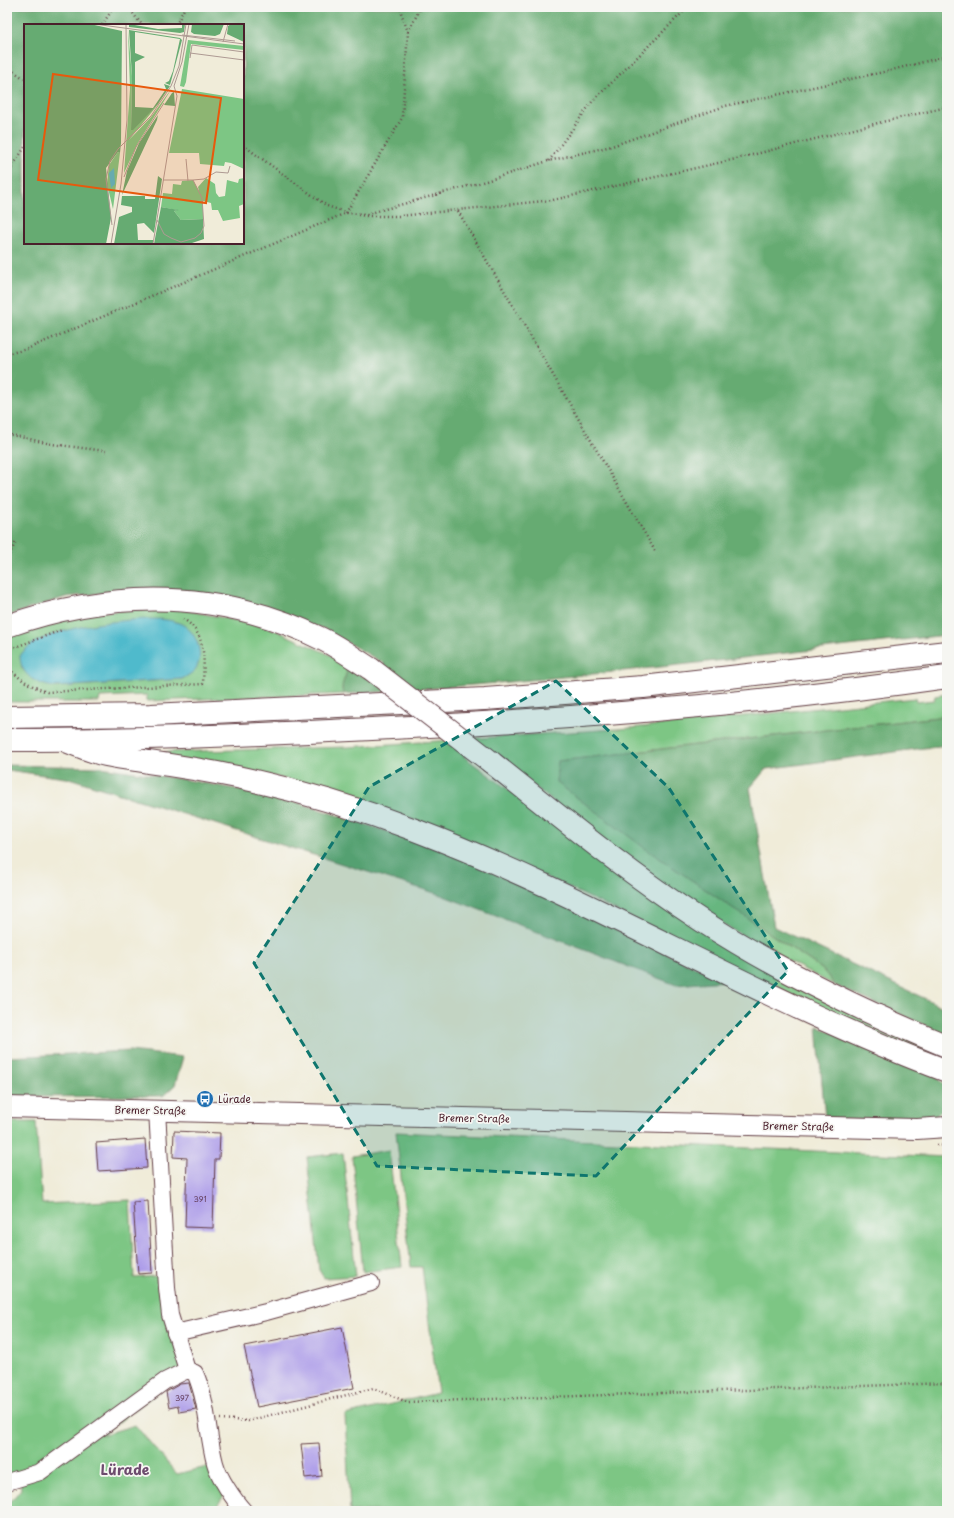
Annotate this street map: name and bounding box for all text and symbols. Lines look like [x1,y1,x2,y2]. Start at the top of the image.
inset map [24,24,244,244]
bus stop icon: Lürade [195,1089,215,1109]
place label: Lürade [218,1091,251,1106]
street label: Bremer Straße [114,1101,186,1118]
street label: Bremer Straße [438,1109,510,1126]
street label: Bremer Straße [762,1117,834,1134]
house number: 391 [194,1193,206,1205]
house number: 397 [175,1392,190,1404]
district label: Lürade [101,1459,150,1480]

